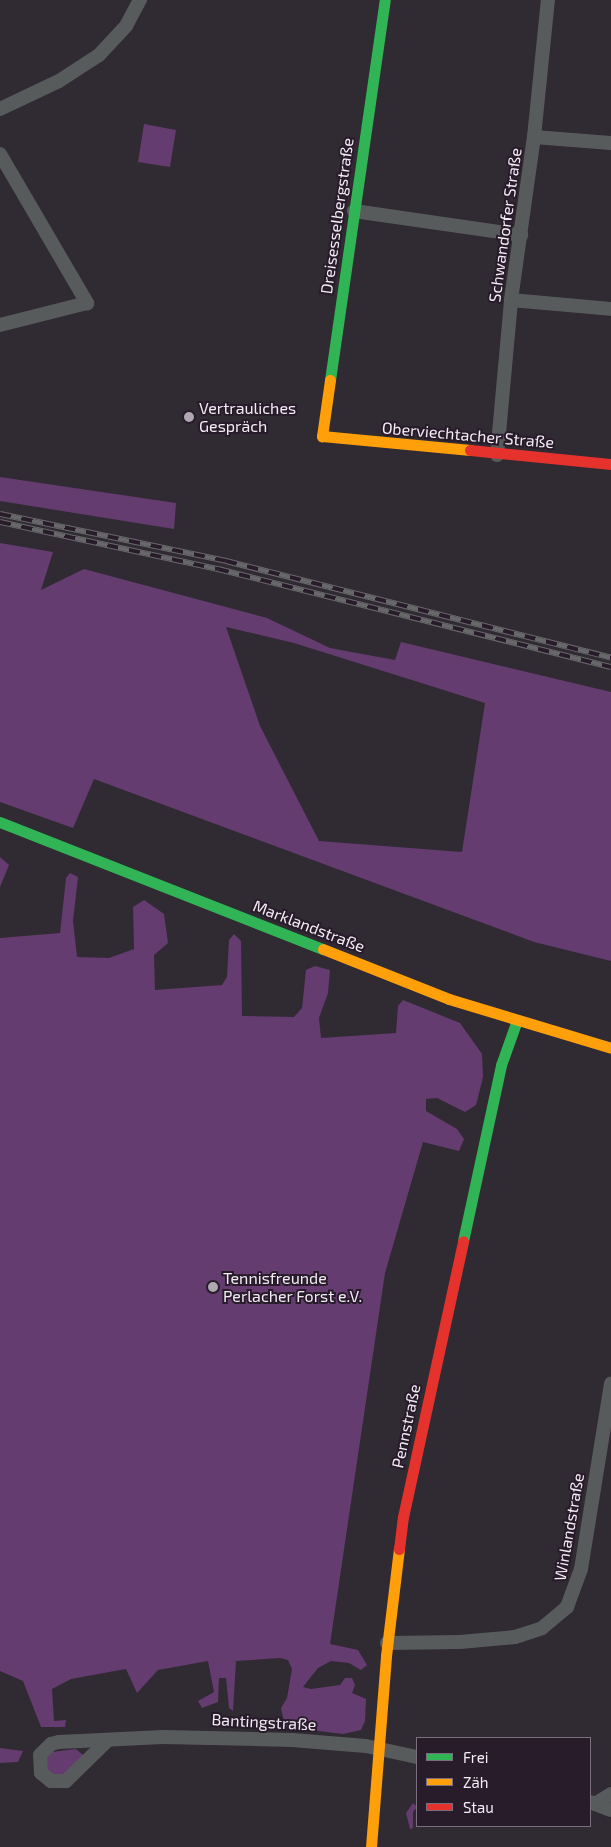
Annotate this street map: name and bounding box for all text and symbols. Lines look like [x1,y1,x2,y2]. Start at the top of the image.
street label: Dreisesselbergstraße [317,137,357,295]
street label: Schwandorfer Straße [485,146,525,304]
place label: Vertrauliches Gespräch [199,398,296,436]
marker: Vertrauliches Gespräch [183,411,195,423]
street label: Oberviechtacher Straße [381,418,555,452]
street label: Marklandstraße [250,896,368,956]
place label: Tennisfreunde Perlacher Forst e.V. [223,1268,362,1306]
marker: Tennisfreunde Perlacher Forst e.V. [207,1281,219,1293]
street label: Pennstraße [388,1382,424,1470]
street label: Winlandstraße [550,1472,588,1582]
street label: Bantingstraße [211,1710,317,1734]
legend [416,1737,591,1827]
text: Frei [463,1748,488,1766]
text: Zäh [463,1773,488,1791]
text: Stau [463,1798,494,1816]

